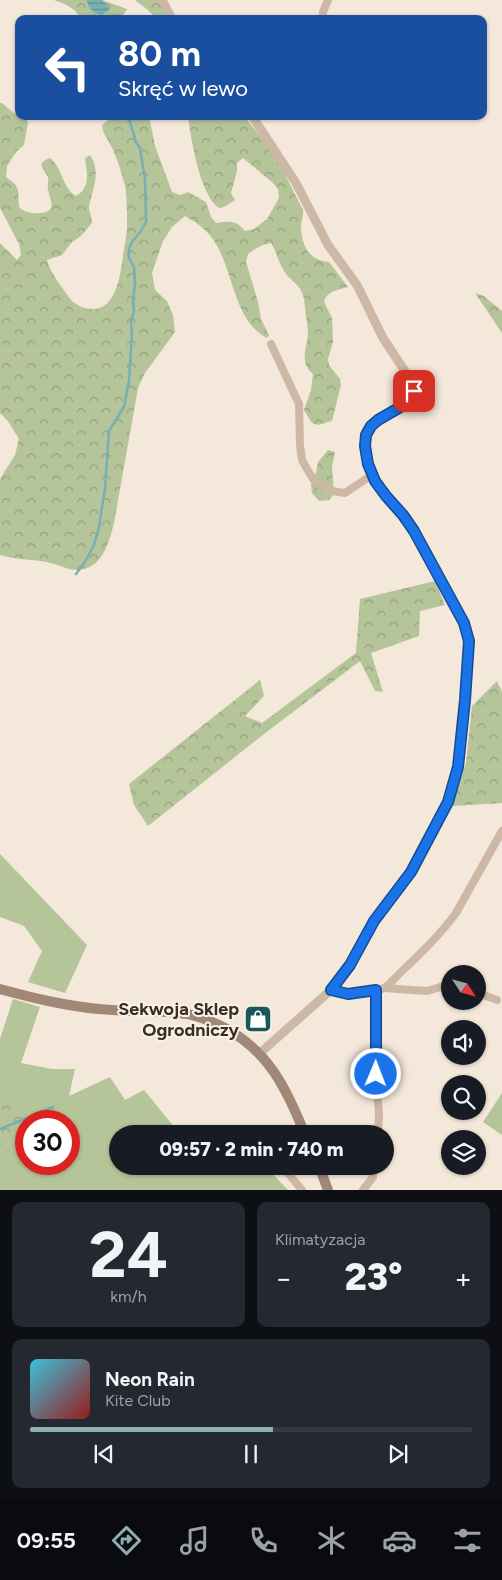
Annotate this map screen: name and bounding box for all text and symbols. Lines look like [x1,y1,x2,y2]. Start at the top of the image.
text: 80 m [118,33,201,75]
icon: left [35,35,100,100]
text: Skręć w lewo [118,75,248,102]
pin [393,370,435,412]
icon: arrive [400,377,428,405]
north arrow [441,965,486,1010]
map controls [441,965,486,1175]
place label: Sekwoja Sklep Ogrodniczy [118,998,240,1041]
shop icon: Sekwoja Sklep Ogrodniczy [243,1004,273,1034]
button: sound [441,1020,486,1065]
position arrow [349,1047,401,1099]
button: search [441,1075,486,1120]
speed limit sign: 30 [15,1110,80,1175]
button: layers [441,1130,486,1175]
text: 09:57 · 2 min · 740 m [159,1138,344,1161]
text: 24 [89,1215,168,1293]
text: Klimatyzacja [275,1230,365,1249]
text: 23° [344,1254,403,1300]
text: − [275,1261,292,1295]
text: + [455,1261,472,1295]
text: km/h [110,1287,147,1306]
text: Neon Rain [105,1368,195,1391]
text: Kite Club [105,1391,171,1410]
icon: previous [90,1440,118,1468]
icon: pause [237,1440,265,1468]
icon: next [384,1440,412,1468]
icon: directions [109,1523,144,1558]
icon: music [177,1523,212,1558]
icon: phone [246,1523,281,1558]
icon: climate [314,1523,349,1558]
icon: car [382,1523,417,1558]
icon: filters [450,1523,485,1558]
text: 09:55 [17,1527,76,1554]

